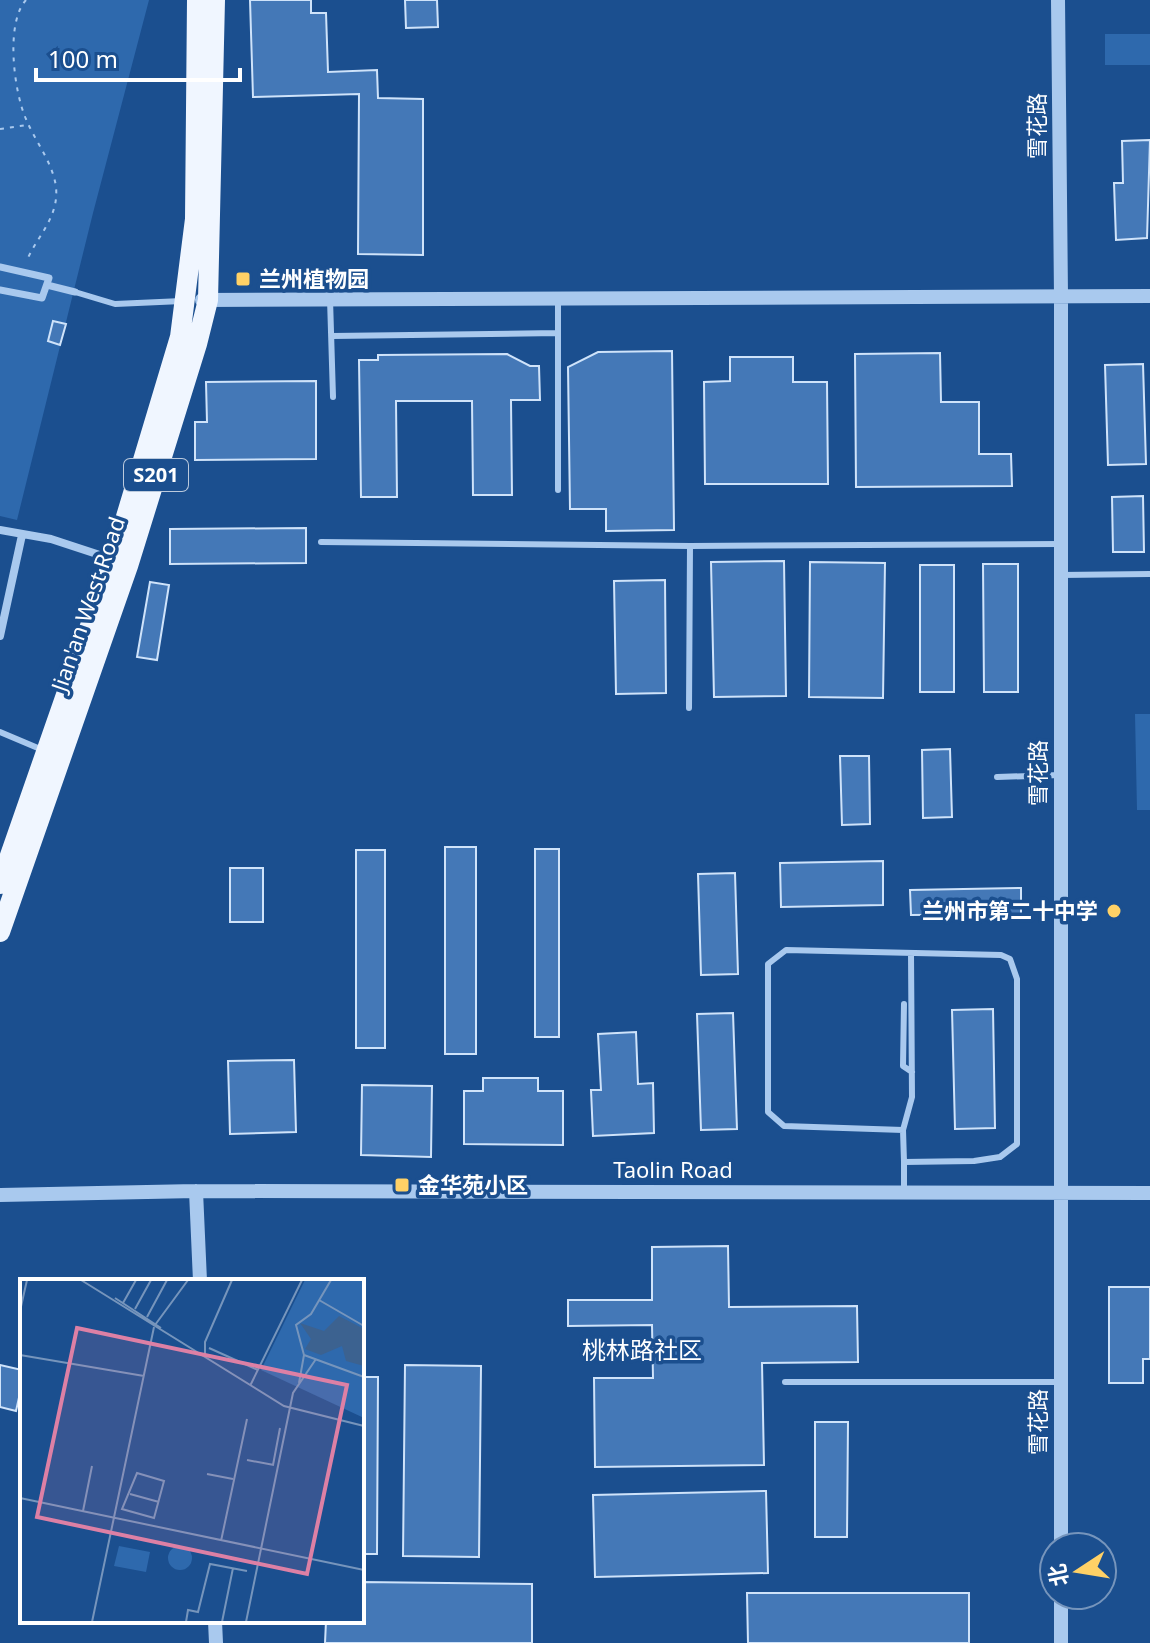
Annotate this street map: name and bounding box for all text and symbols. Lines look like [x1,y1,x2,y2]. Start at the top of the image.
scale bar [36,32,240,82]
text: 100 m [48,42,118,75]
street label: 雪花路 [1021,93,1051,159]
place label: 兰州植物园 [259,263,369,293]
marker: 兰州植物园 [234,270,252,288]
road number: S201 [124,459,188,491]
street label: Jian'an West Road [42,512,131,697]
street label: 雪花路 [1022,740,1052,806]
place label: 兰州市第二十中学 [922,895,1098,925]
marker: 兰州市第二十中学 [1105,902,1123,920]
street label: Taolin Road [613,1154,733,1184]
place label: 金华苑小区 [418,1169,528,1199]
marker: 金华苑小区 [393,1176,411,1194]
inset map [20,1279,364,1623]
district label: 桃林路社区 [582,1333,702,1366]
street label: 雪花路 [1022,1389,1052,1455]
north arrow [1038,1531,1118,1611]
text: 北 [1040,1561,1074,1589]

